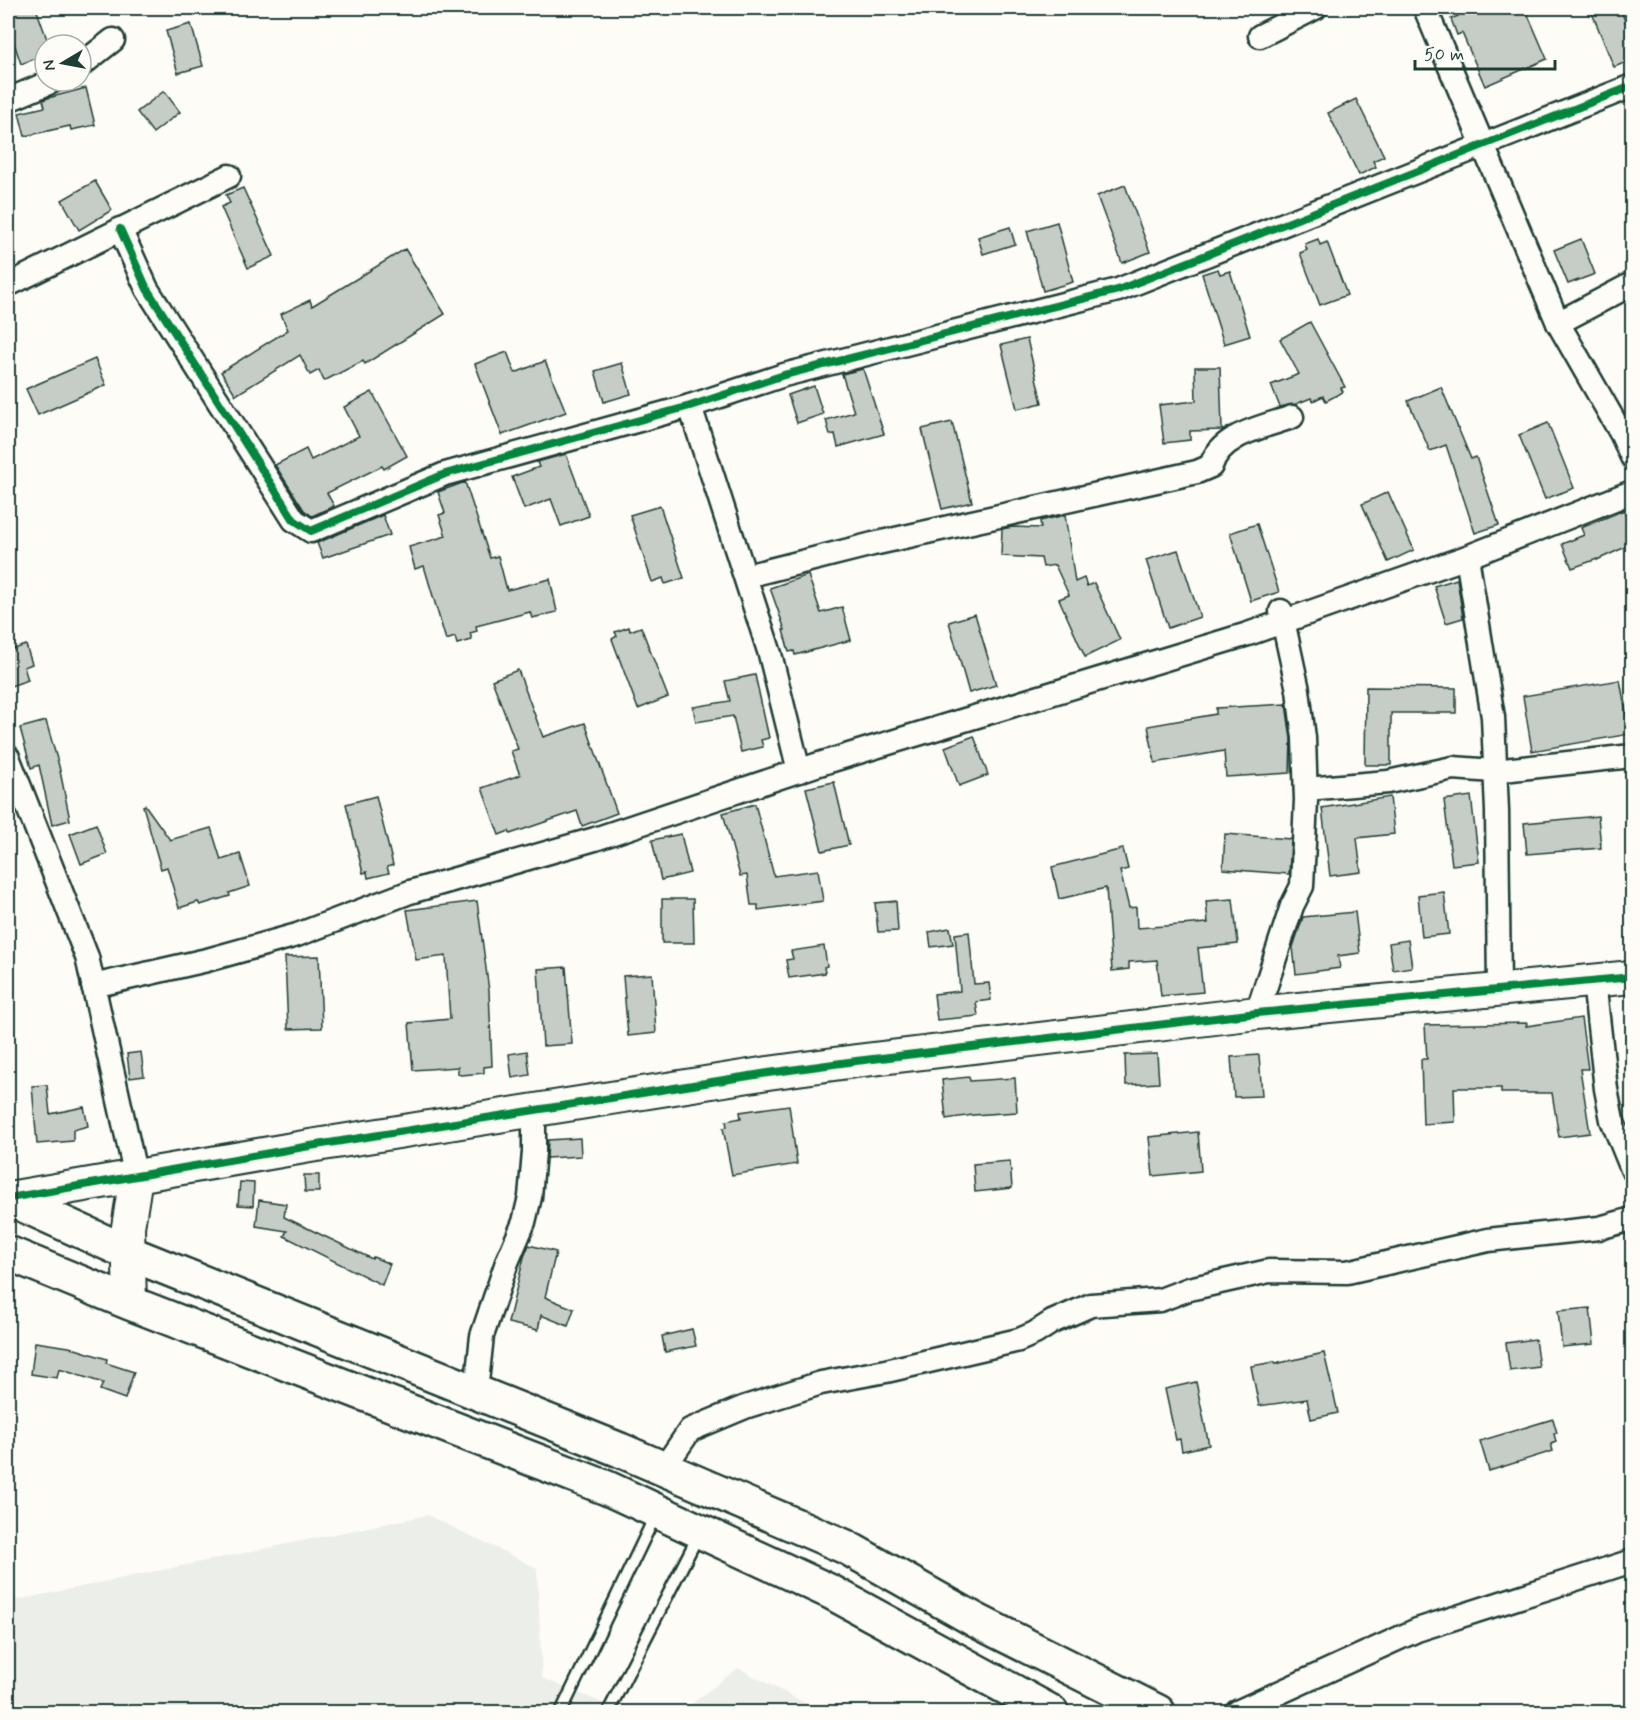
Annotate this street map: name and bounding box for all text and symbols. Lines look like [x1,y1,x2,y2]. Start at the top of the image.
north arrow [33,33,93,93]
scale bar [1415,33,1554,71]
text: 50 m [1424,43,1464,67]
text: N [38,58,61,72]

